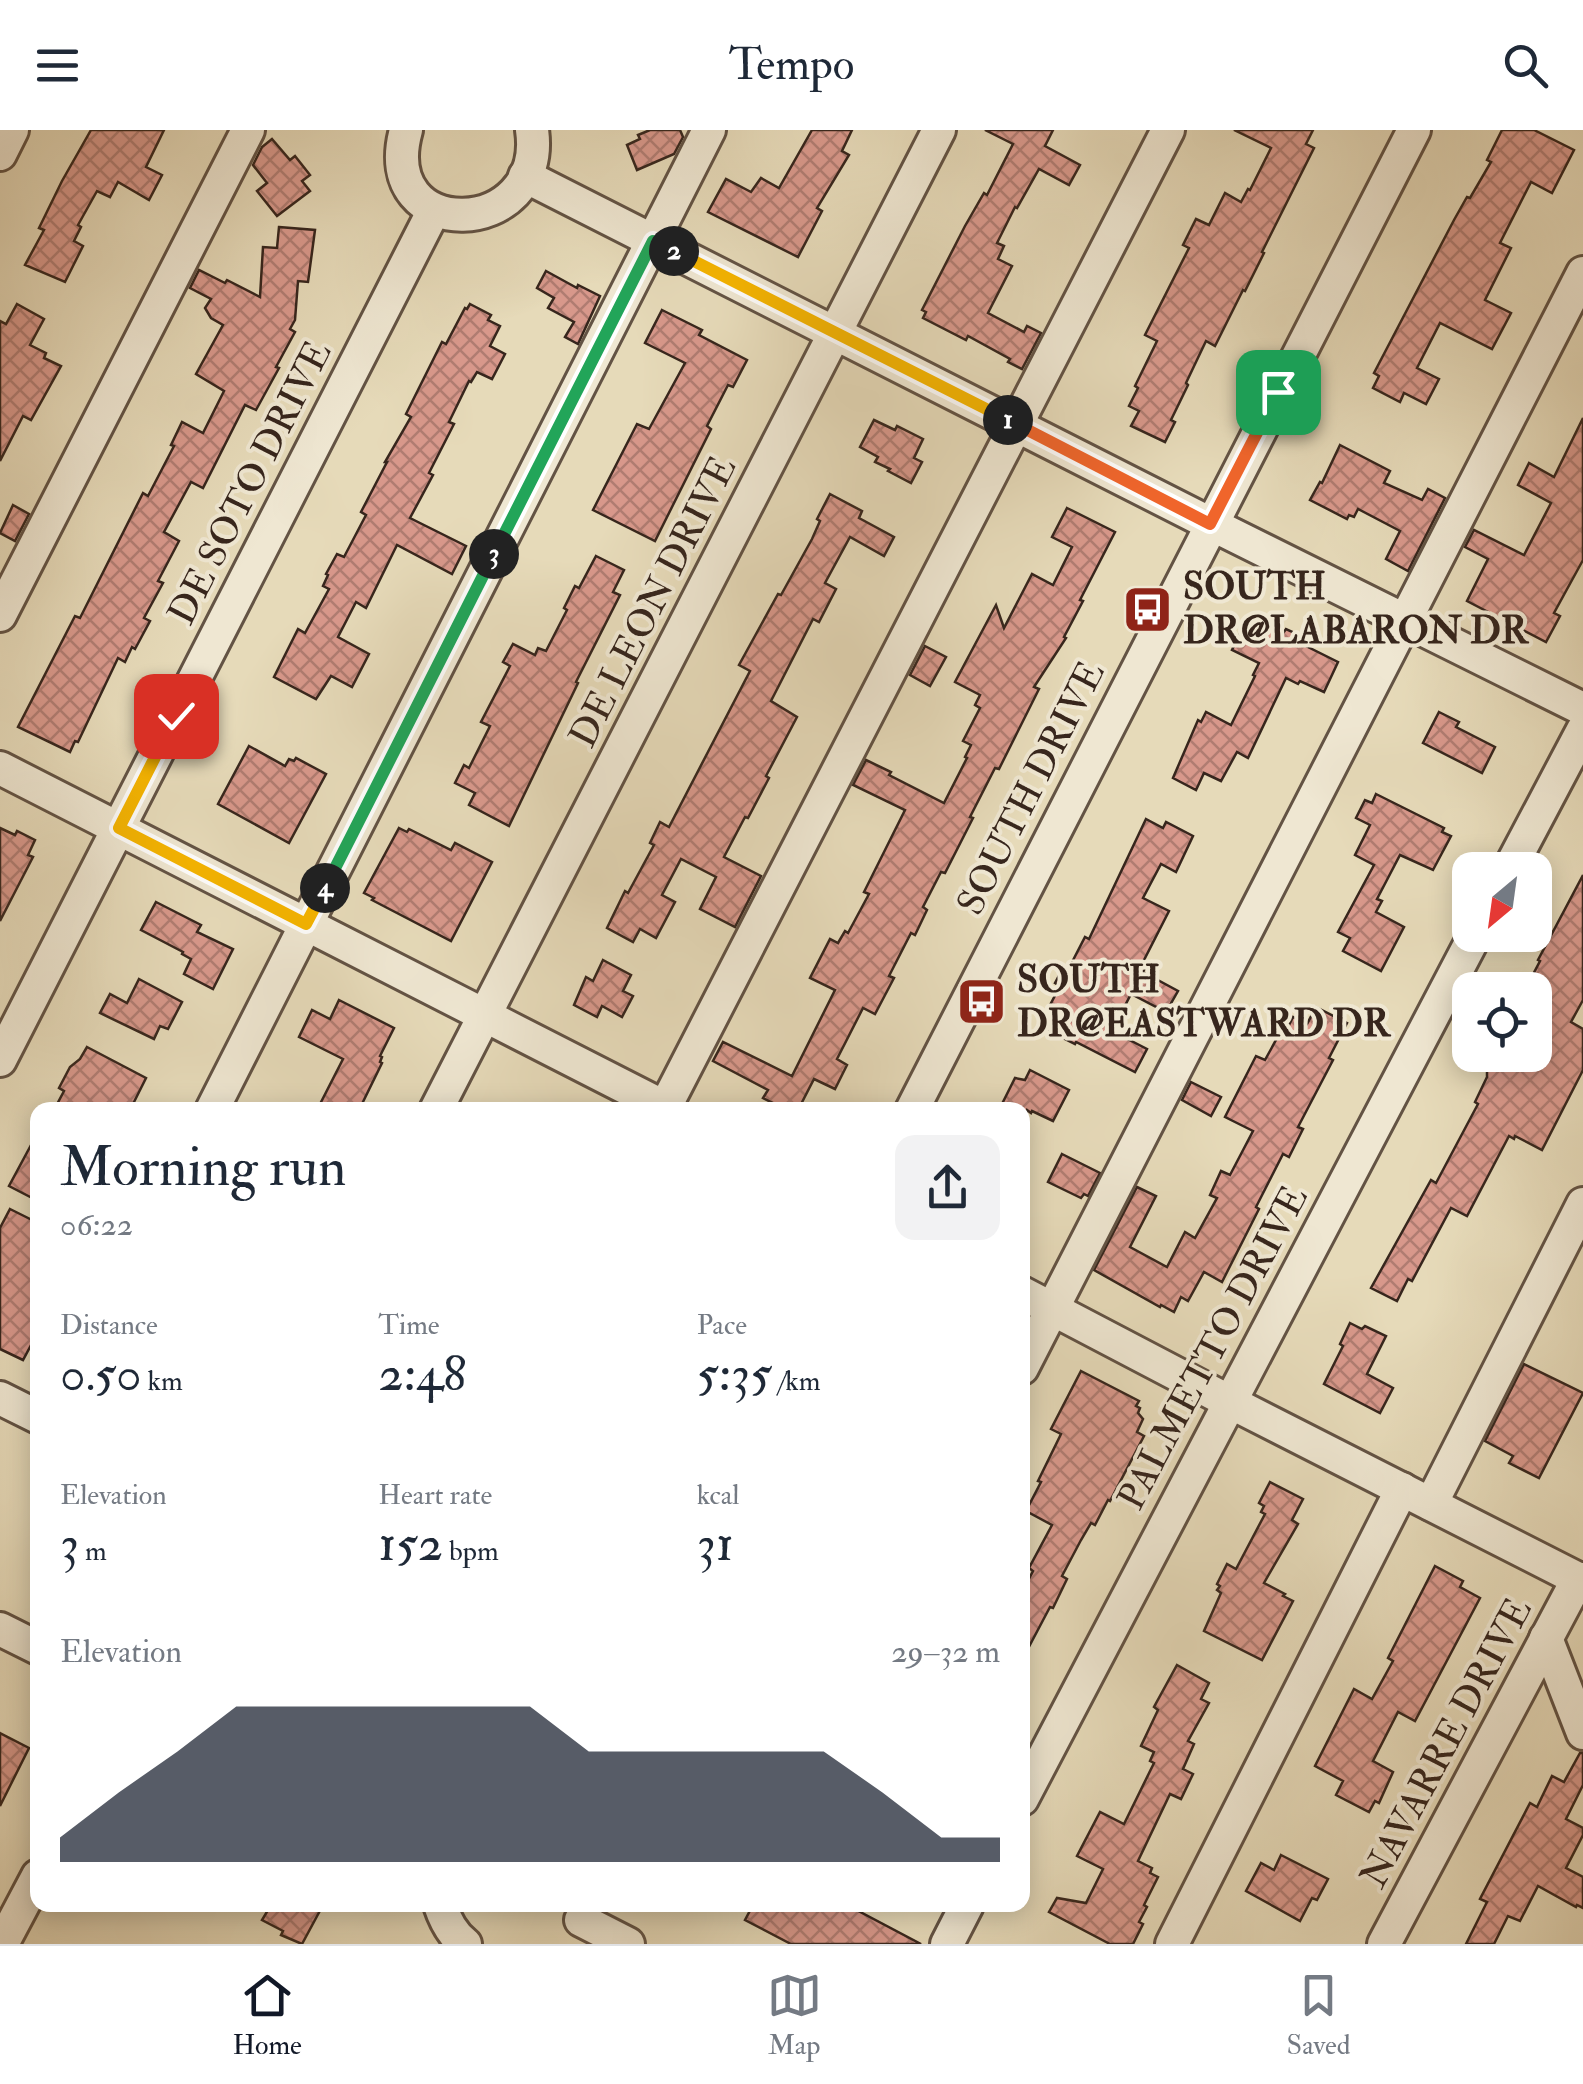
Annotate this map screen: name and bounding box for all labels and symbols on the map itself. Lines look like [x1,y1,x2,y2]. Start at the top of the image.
pin: 2 [649,226,699,276]
street label: DE SOTO DRIVE [158,333,342,633]
pin [1236,350,1321,435]
pin: 1 [983,395,1033,445]
street label: DE LEON DRIVE [559,448,747,756]
pin: 3 [469,529,519,579]
place label: SOUTH DR@LABARON DR [1183,563,1530,655]
bus stop icon: SOUTH DR@LABARON DR [1122,583,1174,635]
street label: SOUTH DRIVE [946,653,1116,923]
pin [134,674,219,759]
north arrow [1452,852,1552,952]
pin: 4 [300,863,350,913]
place label: SOUTH DR@EASTWARD DR [1017,956,1392,1048]
bus stop icon: SOUTH DR@EASTWARD DR [956,976,1008,1028]
street label: PALMETTO DRIVE [1107,1178,1319,1518]
street label: NAVARRE DRIVE [1349,1590,1543,1896]

